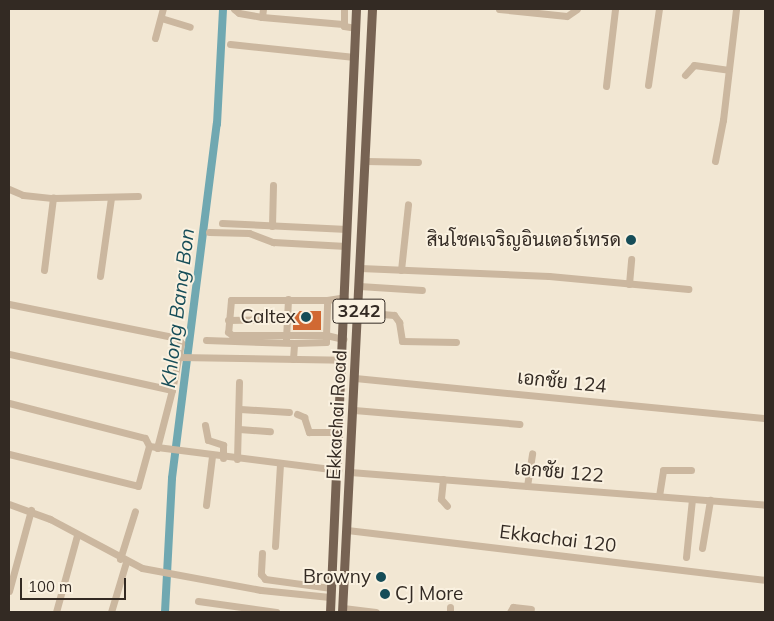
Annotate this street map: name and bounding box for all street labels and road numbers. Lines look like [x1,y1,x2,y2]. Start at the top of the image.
road number: 3242 [332,296,386,326]
street label: Ekkachai Road [322,349,352,481]
street label: เอกชัย 124 [516,366,608,398]
street label: เอกชัย 122 [513,457,605,487]
street label: Ekkachai 120 [498,521,618,557]

